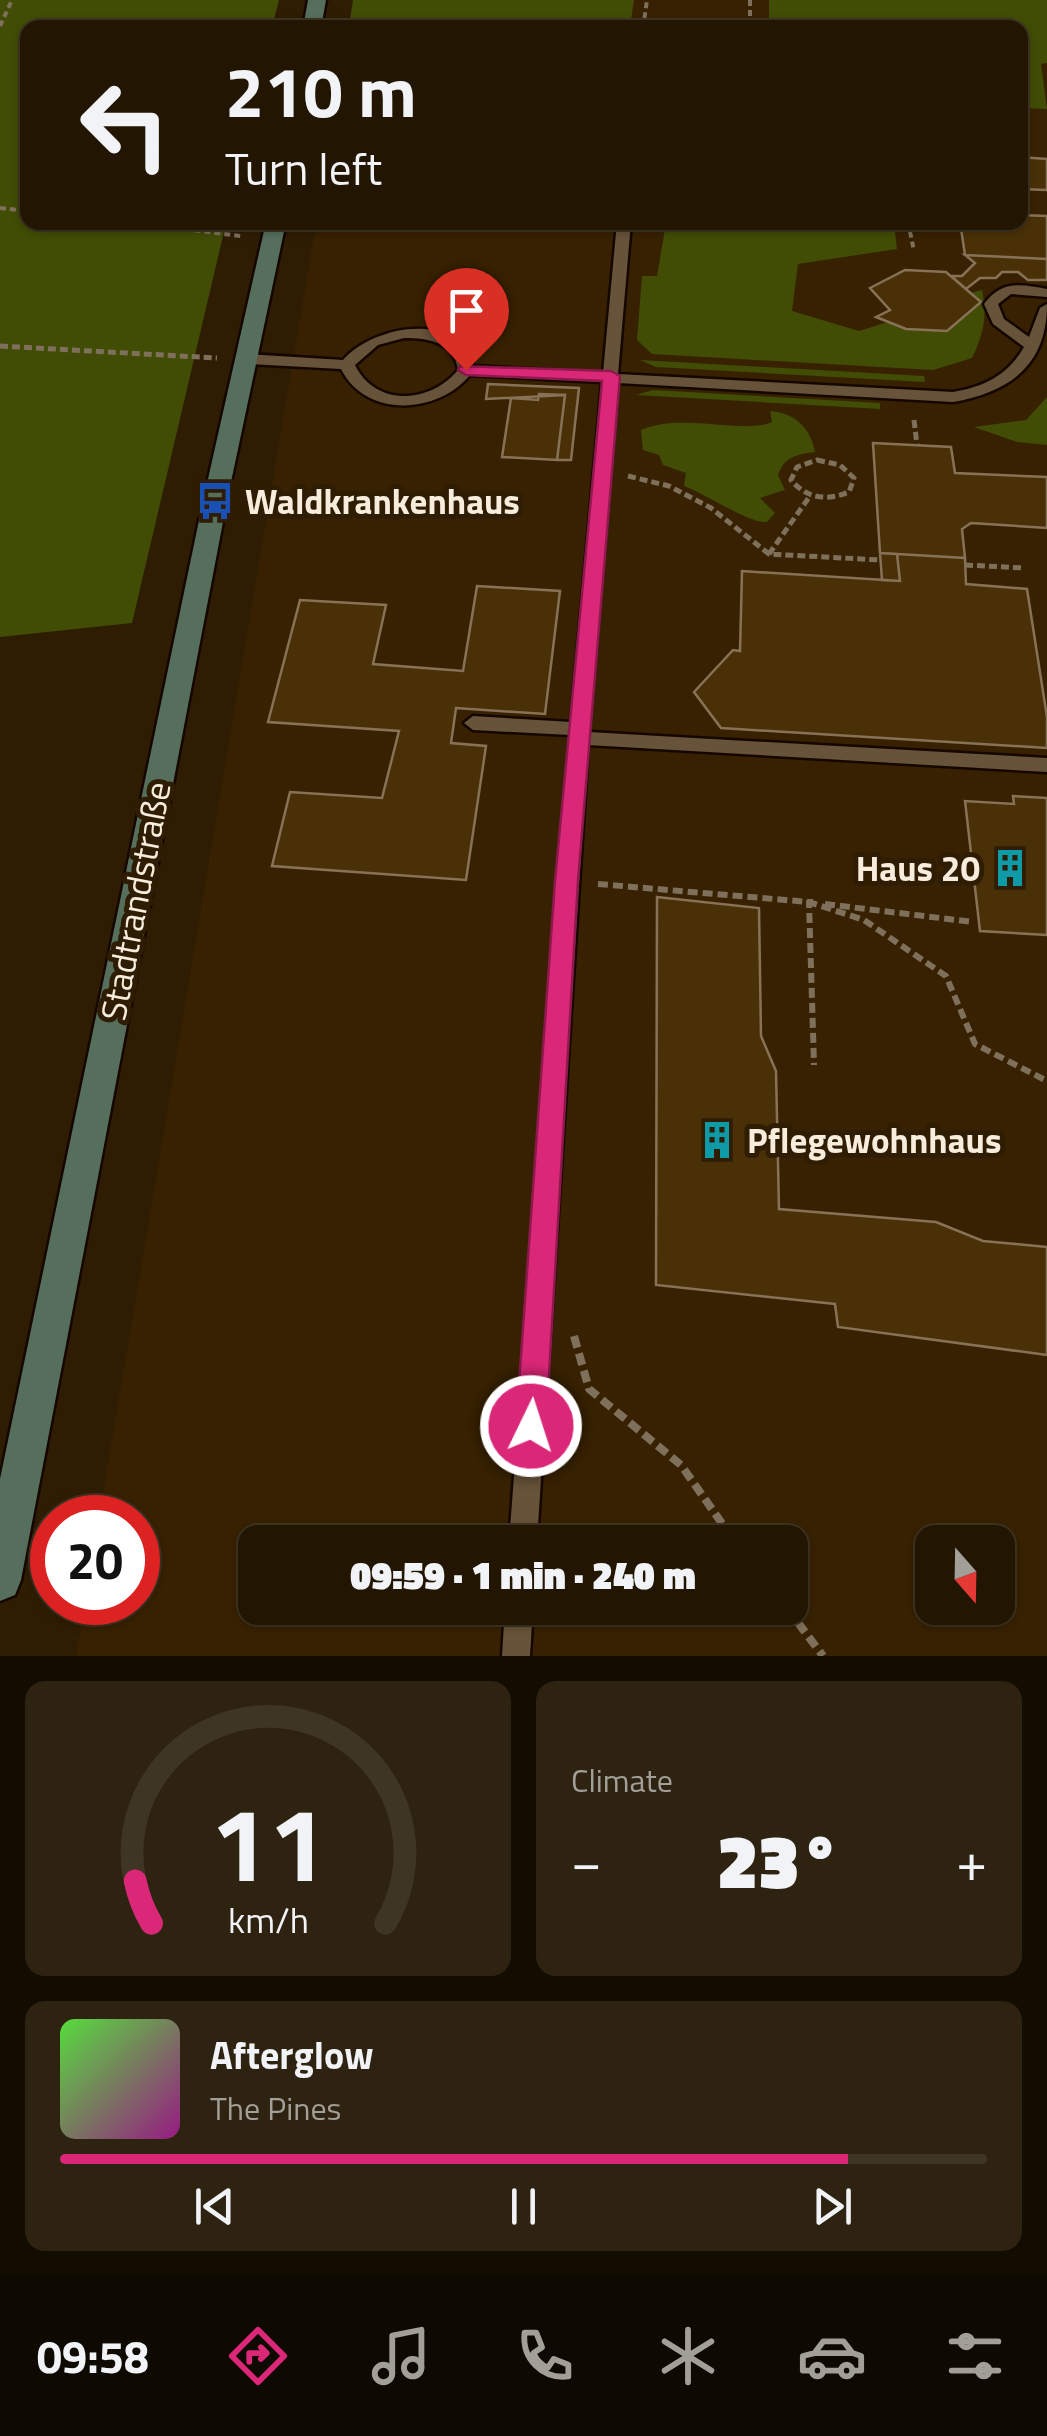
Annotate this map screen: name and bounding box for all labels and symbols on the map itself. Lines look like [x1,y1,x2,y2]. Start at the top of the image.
pin [424,268,509,371]
place label: Waldkrankenhaus [245,474,520,528]
bus stop icon: Waldkrankenhaus [194,480,236,522]
street label: Stadtrandstraße [85,777,185,1025]
place label: Haus 20 [856,841,980,895]
building icon: Haus 20 [989,847,1031,889]
place label: Pflegewohnhaus [747,1113,1001,1167]
building icon: Pflegewohnhaus [696,1119,738,1161]
position arrow [479,1374,583,1478]
speed limit sign: 20 [30,1495,160,1625]
north arrow [915,1525,1015,1625]

